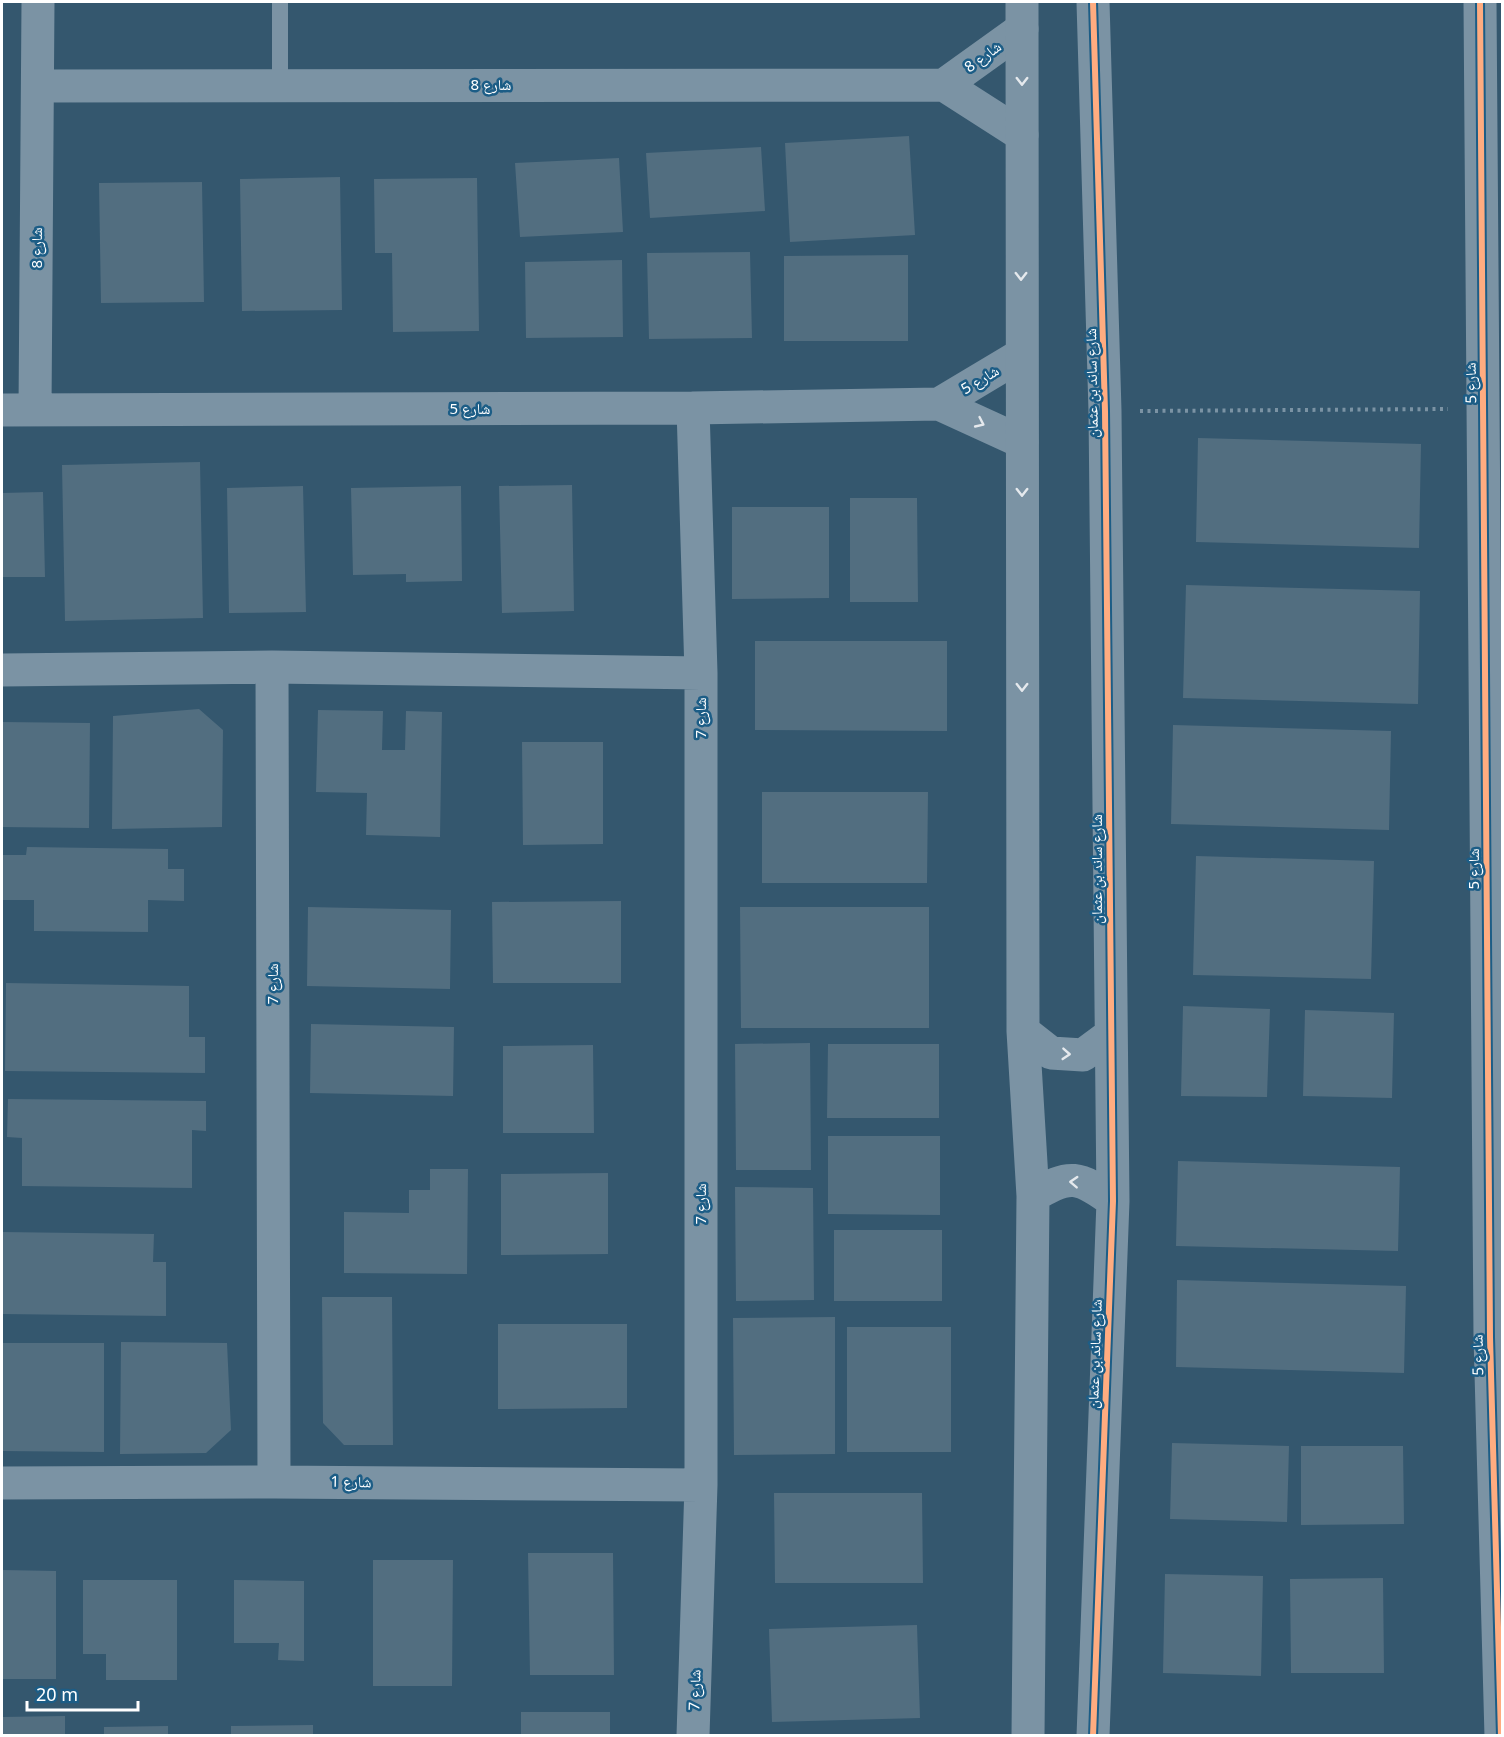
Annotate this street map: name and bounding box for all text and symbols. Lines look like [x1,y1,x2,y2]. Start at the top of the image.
street label: شارع 8 [960,36,1006,77]
street label: شارع 8 [470,74,512,95]
one-way arrow [1016,76,1028,85]
street label: شارع 8 [26,227,47,269]
one-way arrow [1015,271,1027,280]
street label: شارع ساند بن عثمان [1080,328,1103,438]
street label: شارع 5 [957,360,1003,399]
street label: شارع 5 [1460,362,1481,404]
street label: شارع 5 [449,398,491,419]
one-way arrow [974,416,985,428]
one-way arrow [1016,487,1028,496]
one-way arrow [1016,682,1028,691]
street label: شارع 7 [690,697,711,739]
street label: شارع ساند بن عثمان [1086,814,1107,924]
street label: شارع 5 [1463,848,1484,890]
street label: شارع 7 [262,963,283,1005]
one-way arrow [1062,1047,1071,1060]
one-way arrow [1069,1175,1078,1188]
street label: شارع 7 [690,1183,711,1225]
street label: شارع ساند بن عثمان [1082,1299,1107,1409]
street label: شارع 5 [1467,1334,1488,1376]
street label: شارع 1 [330,1471,372,1492]
street label: شارع 7 [683,1669,706,1711]
scale bar [27,1674,138,1712]
text: 20 m [36,1682,78,1706]

